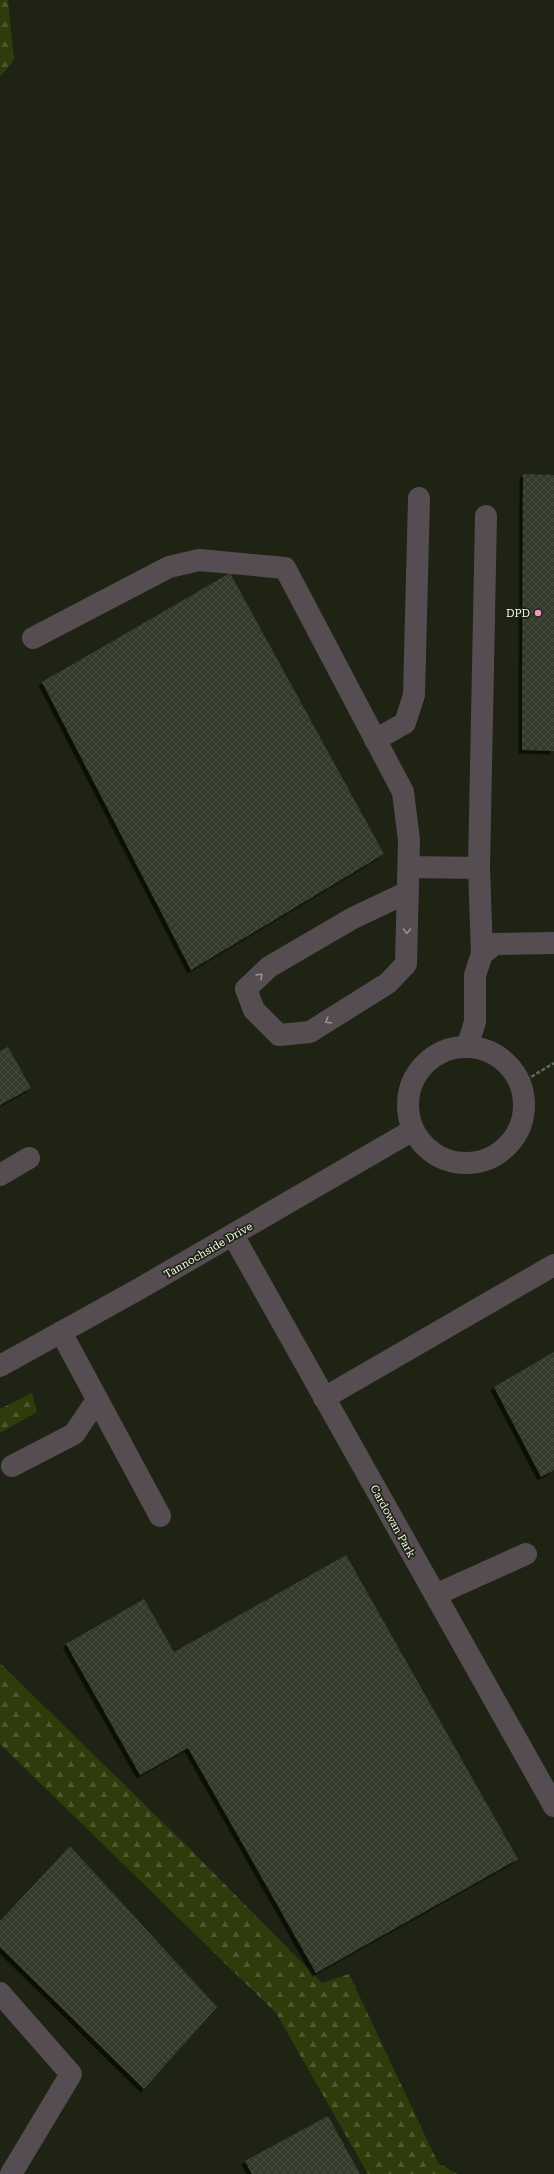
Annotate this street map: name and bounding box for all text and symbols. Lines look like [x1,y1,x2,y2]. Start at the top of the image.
place label: DPD [506,607,530,620]
marker: DPD [533,608,543,618]
one-way arrow [403,928,411,934]
one-way arrow [255,973,263,980]
one-way arrow [325,1016,332,1023]
street label: Tannochside Drive [162,1220,255,1281]
street label: Cardowan Park [367,1483,418,1560]

